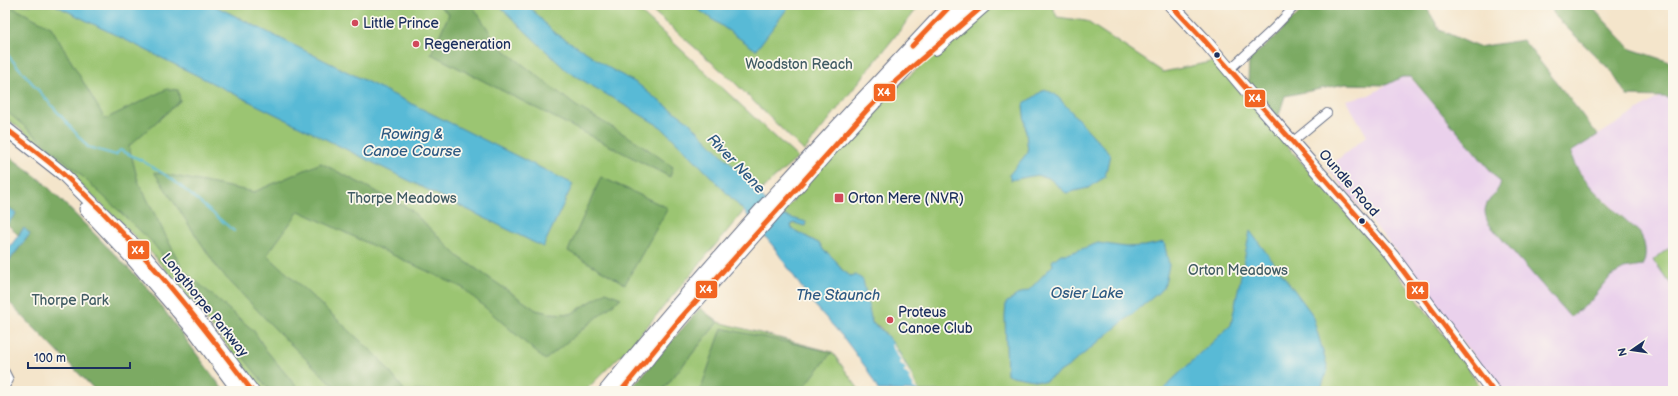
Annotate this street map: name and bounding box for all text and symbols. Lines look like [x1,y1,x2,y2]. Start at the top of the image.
place label: Little Prince [363,15,439,32]
marker: Little Prince [350,18,360,28]
place label: Regeneration [424,36,511,53]
marker: Regeneration [411,39,421,49]
unlabelled marker [1212,50,1222,60]
park label: Woodston Reach [745,56,853,73]
line badge: X4 [873,83,896,102]
text: X4 [877,86,891,99]
line badge: X4 [1244,89,1266,108]
text: X4 [1248,92,1262,105]
water label: Rowing & Canoe Course [363,125,462,161]
water label: River Nene [703,130,769,198]
street label: Oundle Road [1315,146,1383,220]
park label: Thorpe Meadows [347,190,457,207]
place label: Orton Mere (NVR) [848,190,964,207]
marker: Orton Mere (NVR) [833,192,845,204]
unlabelled marker [1357,216,1367,226]
line badge: X4 [127,240,150,260]
text: X4 [131,244,145,257]
street label: Longthorpe Parkway [158,250,252,361]
park label: Orton Meadows [1188,262,1288,279]
line badge: X4 [695,280,718,299]
line badge: X4 [1406,281,1429,300]
text: X4 [699,283,713,296]
water label: Osier Lake [1051,284,1124,303]
text: X4 [1411,284,1425,297]
water label: The Staunch [796,286,880,305]
park label: Thorpe Park [31,292,109,309]
place label: Proteus Canoe Club [898,304,973,337]
marker: Proteus Canoe Club [885,315,895,325]
north arrow [1612,330,1652,370]
scale bar [28,344,130,370]
text: N [1615,347,1630,358]
text: 100 m [34,351,66,366]

